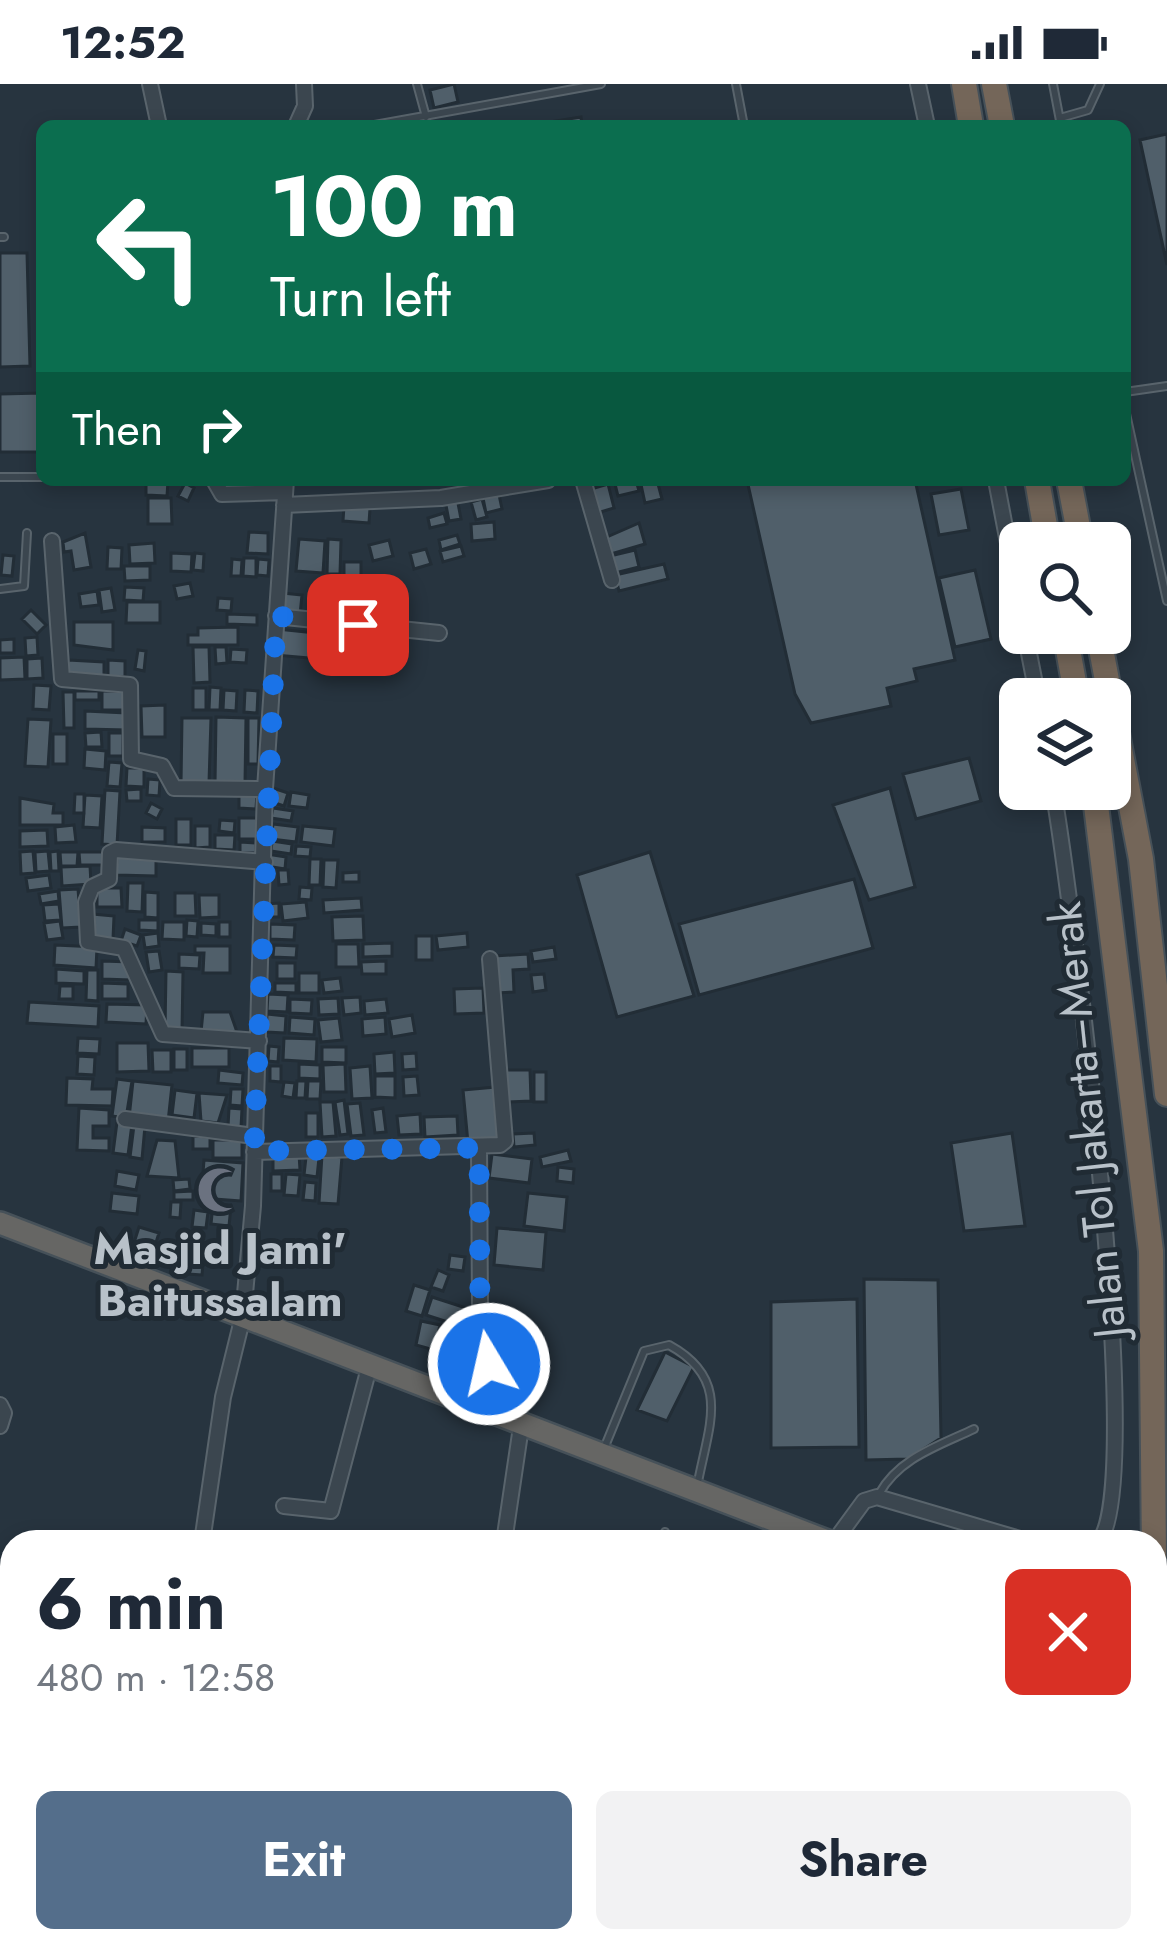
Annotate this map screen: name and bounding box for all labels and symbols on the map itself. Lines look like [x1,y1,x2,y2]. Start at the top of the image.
pin [307,574,409,676]
street label: Jalan Tol Jakarta–Merak [1032,899,1143,1346]
mosque icon: Masjid Jami' Baitussalam [195,1165,245,1215]
place label: Masjid Jami' Baitussalam [93,1216,347,1333]
position arrow [426,1301,552,1427]

